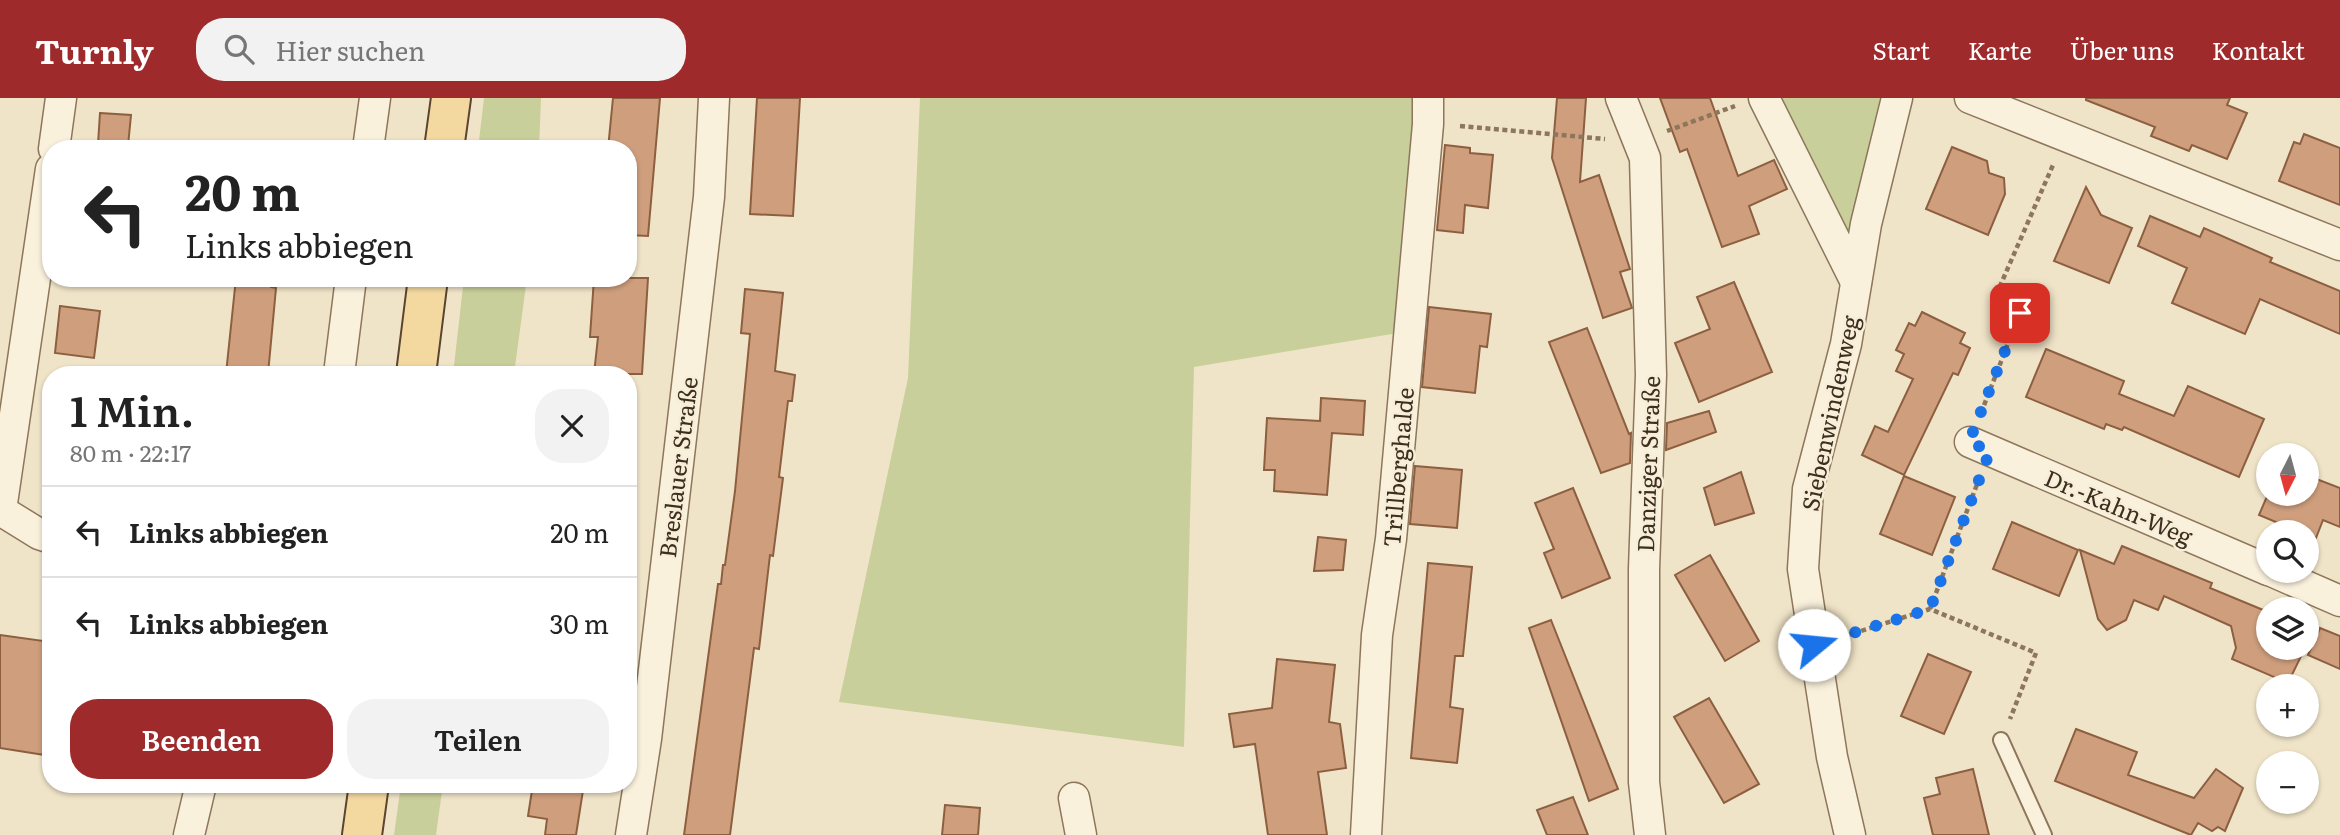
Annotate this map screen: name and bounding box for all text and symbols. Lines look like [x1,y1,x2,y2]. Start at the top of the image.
search box [196,18,686,81]
text: Turnly [35,25,154,74]
icon: search [220,30,258,68]
text: Hier suchen [276,30,425,69]
text: Start [1873,32,1930,67]
text: Karte [1968,32,2032,67]
text: Über uns [2070,32,2174,67]
text: Kontakt [2212,32,2305,67]
text: 20 m [185,153,300,226]
icon: left [70,168,161,259]
text: Links abbiegen [185,220,414,268]
pin [1990,283,2050,343]
icon: arrive [2001,294,2039,332]
street label: Siebenwindenweg [1792,312,1866,514]
street label: Breslauer Straße [649,374,705,560]
street label: Danziger Straße [1627,375,1667,553]
text: 1 Min. [70,378,194,440]
street label: Trillberghalde [1373,386,1421,548]
button: close [535,389,609,463]
text: 80 m · 22:17 [70,435,191,469]
north arrow [2256,443,2319,506]
map controls [2256,443,2319,814]
street label: Dr.-Kahn-Weg [2040,460,2198,553]
text: Links abbiegen [129,512,328,551]
text: 20 m [550,512,609,551]
icon: left [70,513,108,551]
button: search [2256,520,2319,583]
button: layers [2256,597,2319,660]
text: Links abbiegen [129,603,328,642]
text: 30 m [549,603,609,642]
icon: left [70,604,108,642]
position arrow [1777,608,1851,682]
button: + [2256,674,2319,737]
button: Beenden [70,699,333,779]
button: Teilen [347,699,609,779]
button: − [2256,751,2319,814]

